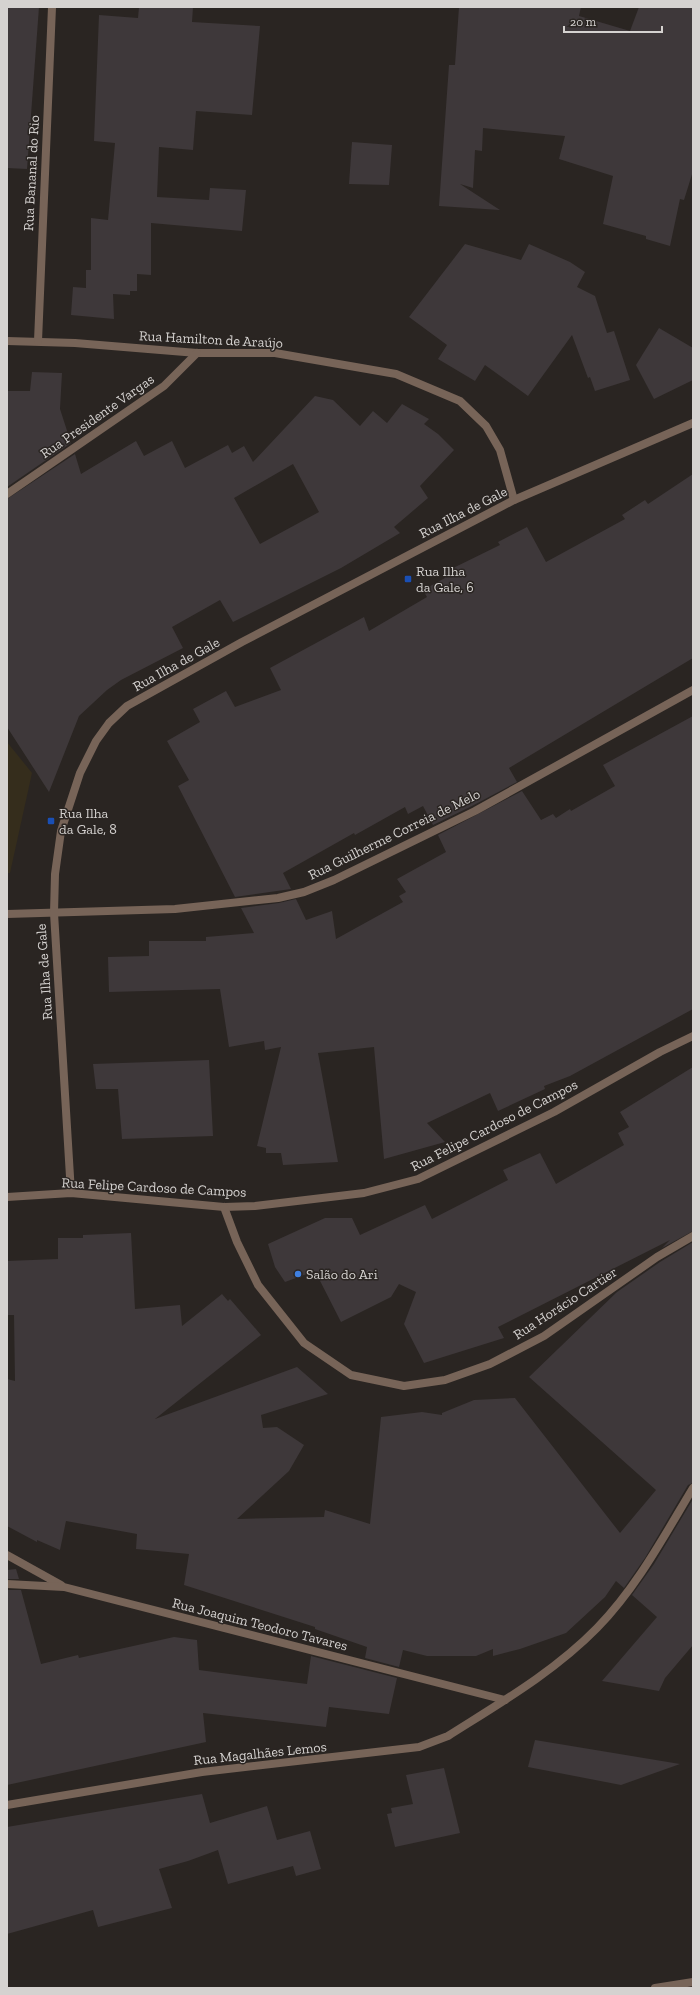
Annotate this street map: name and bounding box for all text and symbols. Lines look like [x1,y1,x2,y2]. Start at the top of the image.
scale bar [564,8,662,34]
text: 20 m [570,15,597,29]
street label: Rua Bananal do Rio [20,115,43,231]
street label: Rua Hamilton de Araújo [139,327,283,352]
street label: Rua Presidente Vargas [37,371,158,462]
street label: Rua Ilha de Gale [416,483,511,542]
place label: Rua Ilha da Gale, 6 [416,563,474,596]
marker: Rua Ilha da Gale, 6 [403,574,413,584]
street label: Rua Ilha de Gale [130,633,223,695]
street label: Rua Guilherme Correia de Melo [305,785,483,884]
place label: Rua Ilha da Gale, 8 [59,805,117,838]
marker: Rua Ilha da Gale, 8 [46,816,56,826]
street label: Rua Ilha de Gale [33,923,56,1021]
street label: Rua Felipe Cardoso de Campos [408,1076,581,1175]
street label: Rua Felipe Cardoso de Campos [61,1174,247,1201]
street label: Rua Horácio Cartier [510,1263,621,1343]
place label: Salão do Ari [306,1266,378,1283]
marker: Salão do Ari [293,1269,303,1279]
street label: Rua Joaquim Teodoro Tavares [170,1594,349,1655]
street label: Rua Magalhães Lemos [193,1738,327,1769]

